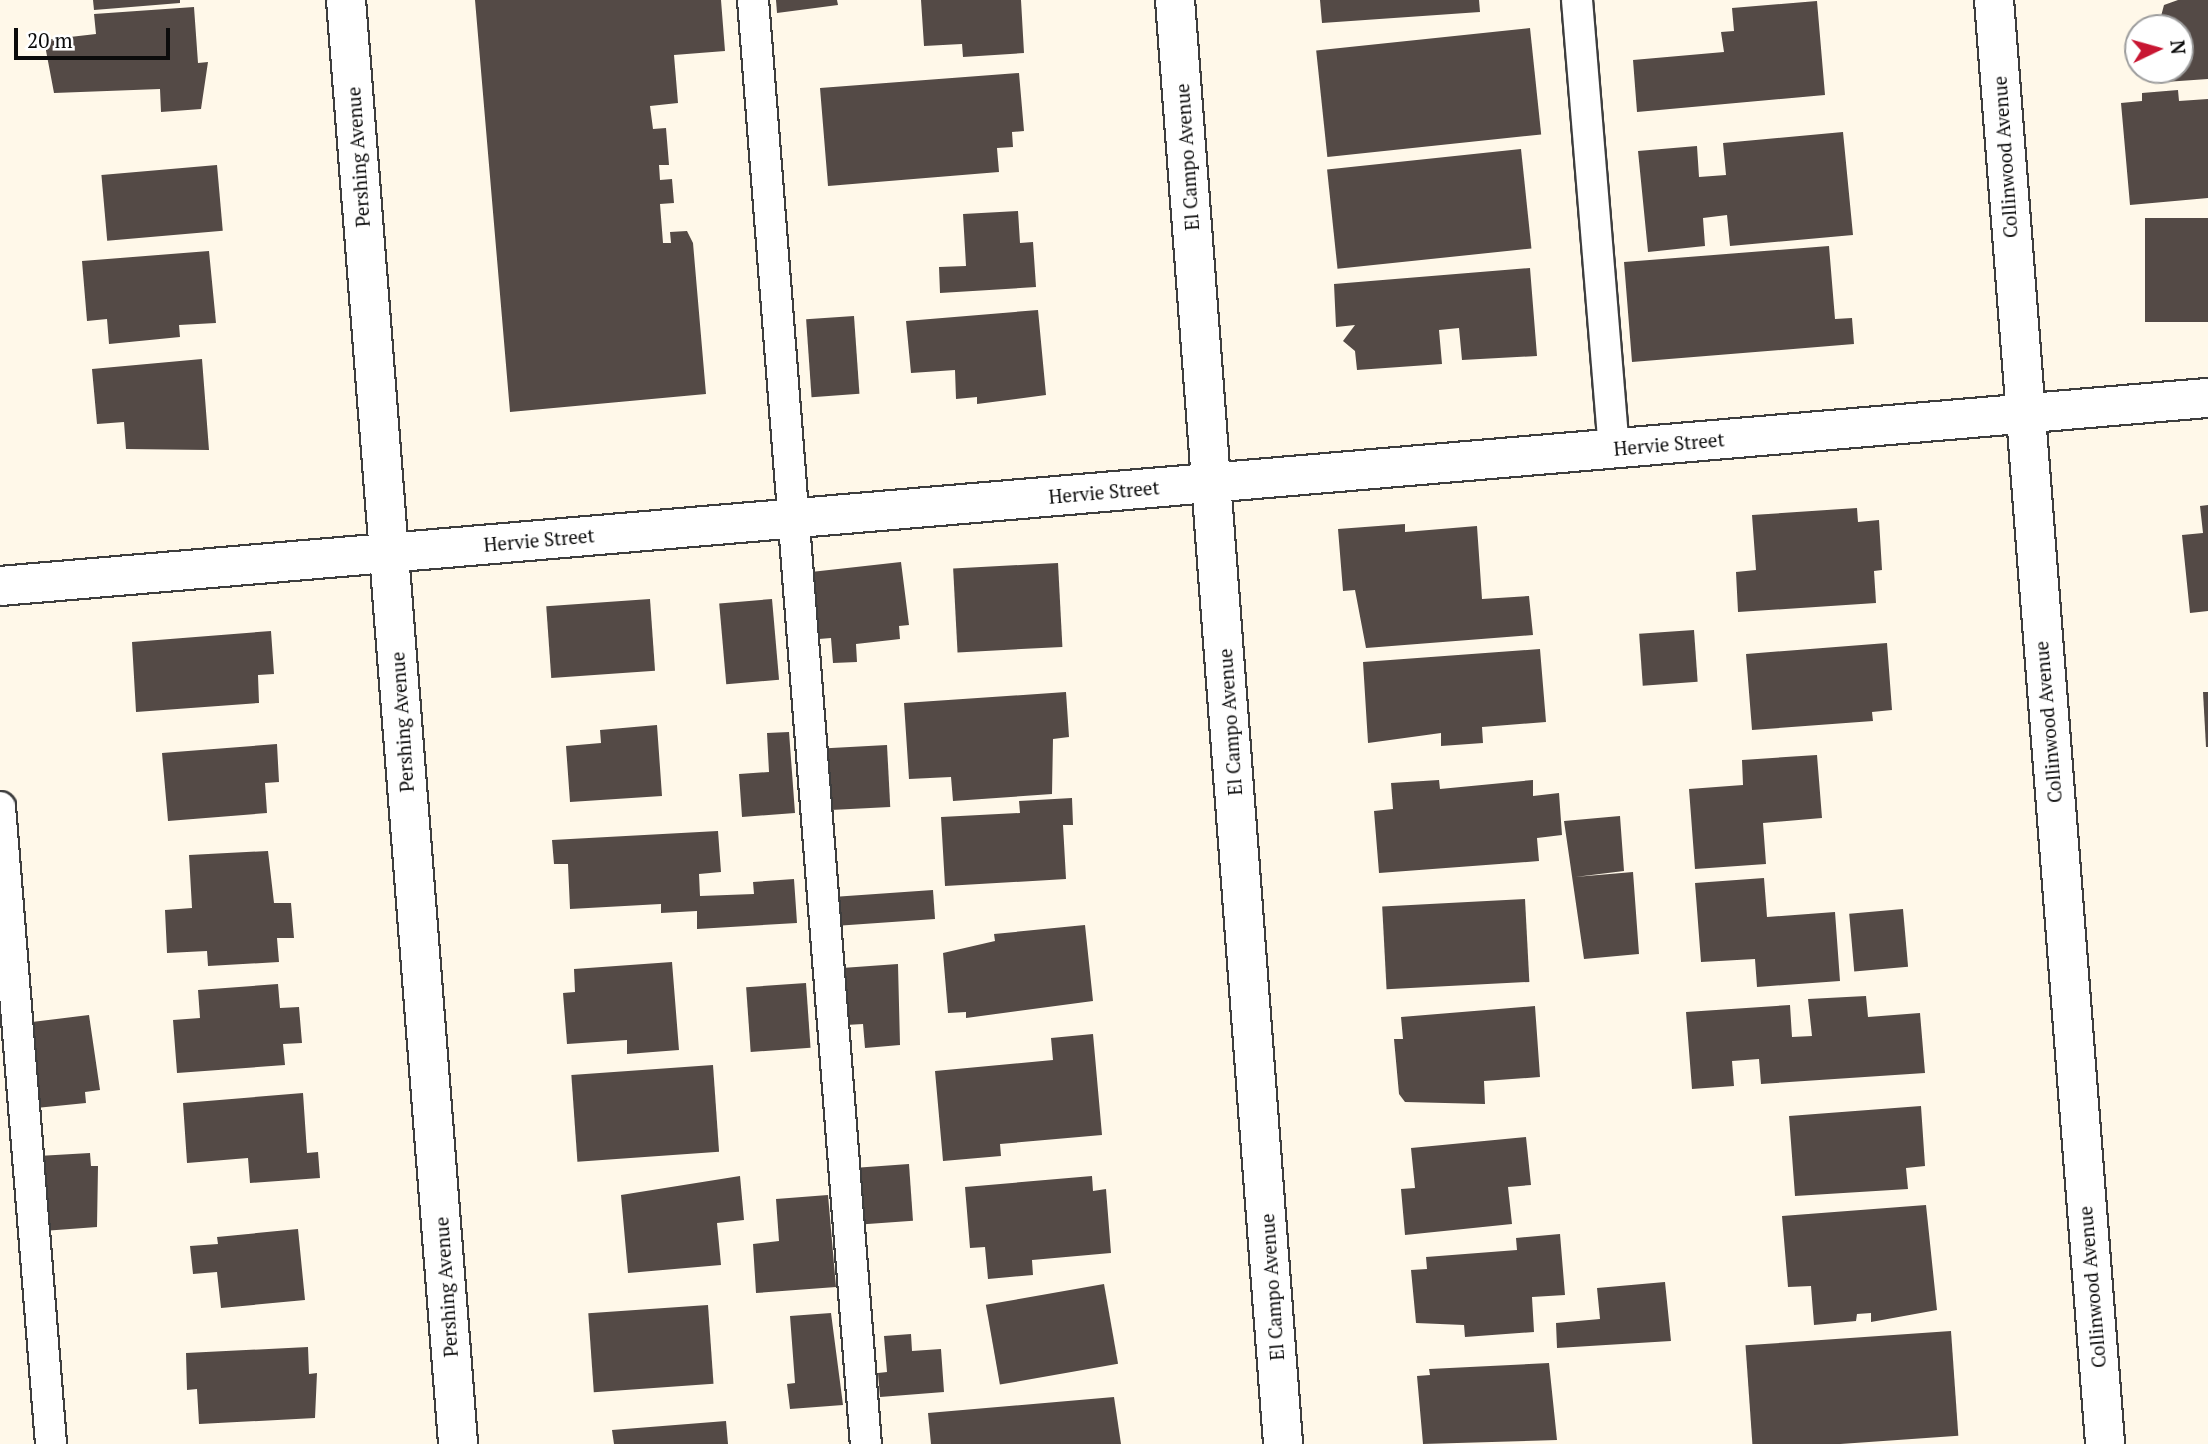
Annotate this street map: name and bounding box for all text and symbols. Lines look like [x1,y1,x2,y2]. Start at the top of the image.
scale bar [18,14,173,58]
north arrow [2124,14,2194,84]
text: 20 m [27,26,73,54]
text: N [2165,39,2192,56]
street label: Collinwood Avenue [1988,75,2022,239]
street label: El Campo Avenue [1170,83,1204,231]
street label: Pershing Avenue [342,86,374,228]
street label: Hervie Street [1613,428,1725,460]
street label: Hervie Street [1048,476,1160,508]
street label: Hervie Street [483,524,595,556]
street label: Collinwood Avenue [2030,640,2066,804]
street label: El Campo Avenue [1213,648,1247,796]
street label: Pershing Avenue [386,651,418,793]
street label: Collinwood Avenue [2074,1205,2110,1369]
street label: El Campo Avenue [1255,1213,1289,1361]
street label: Pershing Avenue [430,1216,462,1358]

